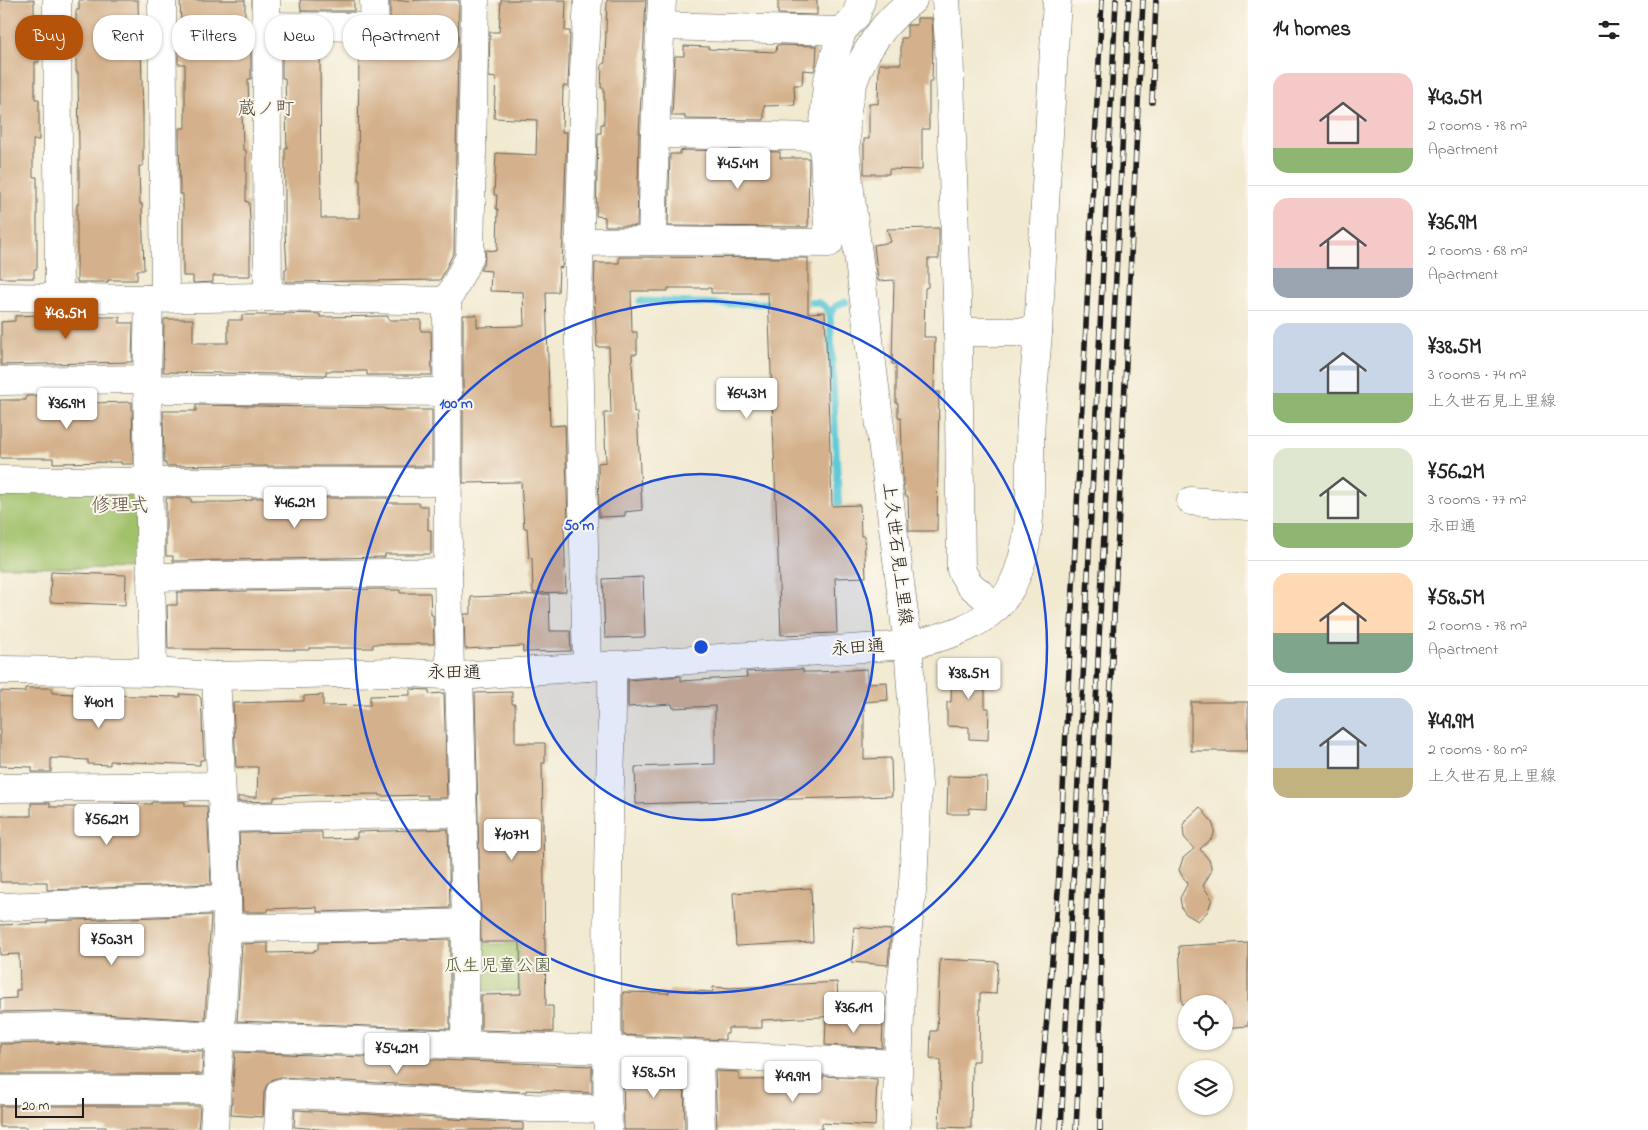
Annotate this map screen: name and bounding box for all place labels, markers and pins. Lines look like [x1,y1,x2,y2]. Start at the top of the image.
pin: ¥45.4M [697,148,779,190]
pin: ¥43.5M [25,298,107,340]
pin: ¥64.3M [706,378,788,420]
pin: ¥36.9M [26,388,108,430]
pin: ¥46.2M [254,486,336,529]
centre of rings [692,638,710,656]
pin: ¥38.5M [928,658,1010,700]
pin: ¥40M [69,686,129,729]
pin: ¥56.2M [66,804,148,846]
pin: ¥107M [477,818,547,861]
pin: ¥50.3M [71,924,153,966]
pin: ¥36.1M [813,992,895,1034]
pin: ¥54.2M [356,1032,438,1075]
pin: ¥58.5M [613,1056,695,1099]
pin: ¥49.9M [752,1060,834,1103]

